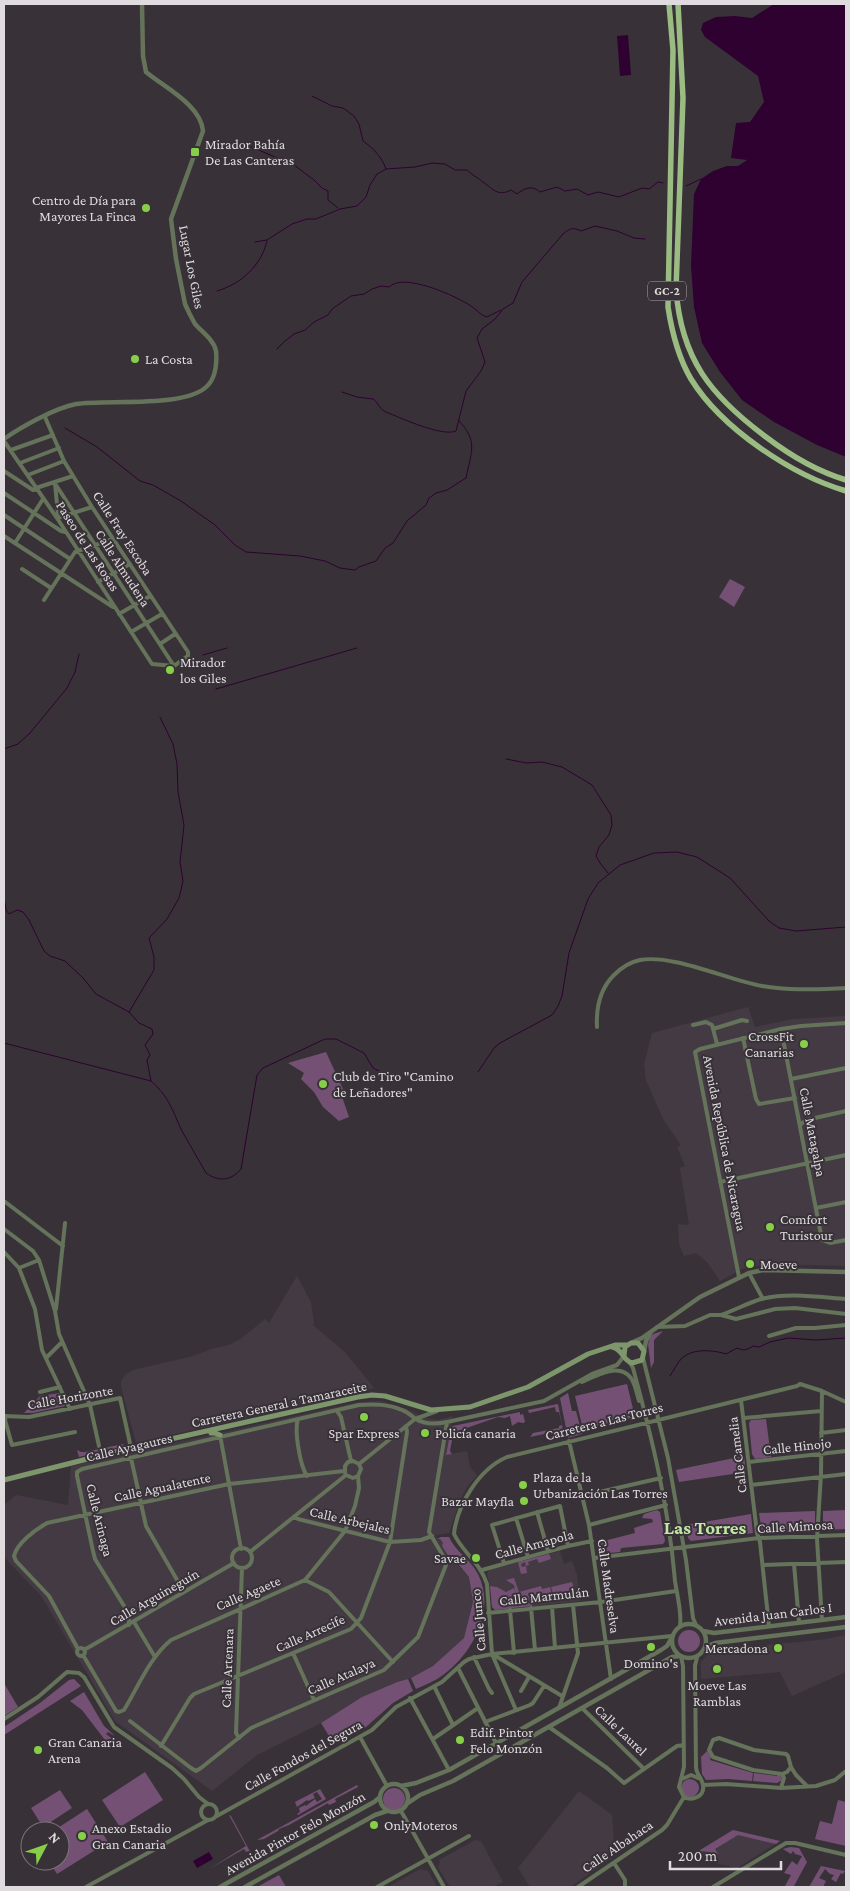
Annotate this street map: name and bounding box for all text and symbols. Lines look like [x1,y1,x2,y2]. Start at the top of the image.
place label: Mirador Bahía De Las Canteras [205,136,294,168]
marker: Mirador Bahía De Las Canteras [189,146,201,158]
place label: Centro de Día para Mayores La Finca [32,192,137,224]
marker: Centro de Día para Mayores La Finca [140,202,152,214]
street label: Lugar Los Giles [176,224,208,310]
road number: GC-2 [648,282,686,300]
place label: La Costa [145,351,193,367]
marker: La Costa [129,353,141,365]
street label: Calle Fray Escoba [90,488,156,579]
street label: Paseo de Las Rosas [53,498,123,594]
street label: Calle Almudena [92,526,154,610]
place label: Mirador los Giles [180,654,227,686]
marker: Mirador los Giles [164,664,176,676]
place label: CrossFit Canarias [745,1028,794,1060]
marker: CrossFit Canarias [798,1038,810,1050]
street label: Avenida República de Nicaragua [700,1054,750,1233]
place label: Club de Tiro "Camino de Leñadores" [333,1068,454,1100]
marker: Club de Tiro "Camino de Leñadores" [317,1078,329,1090]
street label: Calle Matagalpa [796,1086,830,1179]
place label: Comfort Turistour [780,1211,833,1243]
marker: Comfort Turistour [764,1221,776,1233]
place label: Moeve [760,1256,797,1272]
marker: Moeve [744,1258,756,1270]
street label: Carretera General a Tamaraceite [190,1378,368,1430]
street label: Calle Horizonte [26,1382,114,1412]
street label: Carretera a Las Torres [543,1399,665,1443]
marker: Spar Express [358,1411,370,1423]
street label: Calle Camelia [724,1415,750,1494]
place label: Spar Express [328,1425,400,1441]
place label: Policía canaria [435,1425,517,1441]
marker: Policía canaria [419,1427,431,1439]
street label: Calle Ayagaures [84,1429,174,1465]
street label: Calle Hinojo [762,1434,832,1459]
street label: Calle Agualatente [112,1469,212,1505]
place label: Plaza de la Urbanización Las Torres [533,1469,668,1501]
marker: Plaza de la Urbanización Las Torres [517,1479,529,1491]
street label: Calle Arinaga [83,1482,117,1559]
place label: Bazar Mayfla [441,1493,515,1509]
marker: Bazar Mayfla [518,1495,530,1507]
street label: Calle Arbejales [308,1503,392,1538]
street label: Calle Mimosa [757,1516,834,1536]
district label: Las Torres [664,1517,747,1538]
street label: Calle Amapola [493,1526,576,1562]
street label: Calle Madreselva [594,1538,624,1635]
place label: Savae [434,1550,466,1566]
marker: Savae [470,1552,482,1564]
street label: Calle Arguineguín [107,1565,202,1629]
street label: Calle Agaete [213,1572,283,1614]
street label: Calle Marmulán [498,1583,590,1609]
street label: Calle Junco [467,1588,489,1652]
street label: Avenida Juan Carlos I [713,1599,833,1629]
street label: Calle Arrecife [273,1611,347,1655]
street label: Calle Artenara [218,1627,236,1708]
place label: Mercadona [705,1640,769,1656]
marker: Domino's [645,1641,657,1653]
marker: Mercadona [772,1642,784,1654]
street label: Calle Atalaya [305,1654,378,1698]
place label: Domino's [624,1655,678,1671]
marker: Moeve Las Ramblas [711,1663,723,1675]
place label: Moeve Las Ramblas [688,1677,746,1709]
street label: Calle Laurel [592,1701,651,1759]
street label: Calle Fondos del Segura [241,1716,365,1794]
place label: Edif. Pintor Felo Monzón [470,1724,543,1756]
place label: Gran Canaria Arena [48,1734,122,1766]
marker: Edif. Pintor Felo Monzón [454,1734,466,1746]
marker: Gran Canaria Arena [32,1744,44,1756]
street label: Avenida Pintor Felo Monzón [222,1788,368,1878]
street label: Calle Albahaca [578,1816,656,1876]
place label: OnlyMoteros [384,1817,457,1833]
marker: OnlyMoteros [368,1819,380,1831]
place label: Anexo Estadio Gran Canaria [92,1820,172,1852]
north arrow [20,1821,70,1871]
text: N [46,1829,64,1847]
marker: Anexo Estadio Gran Canaria [76,1830,88,1842]
scale bar [670,1838,781,1870]
text: 200 m [678,1848,717,1864]

